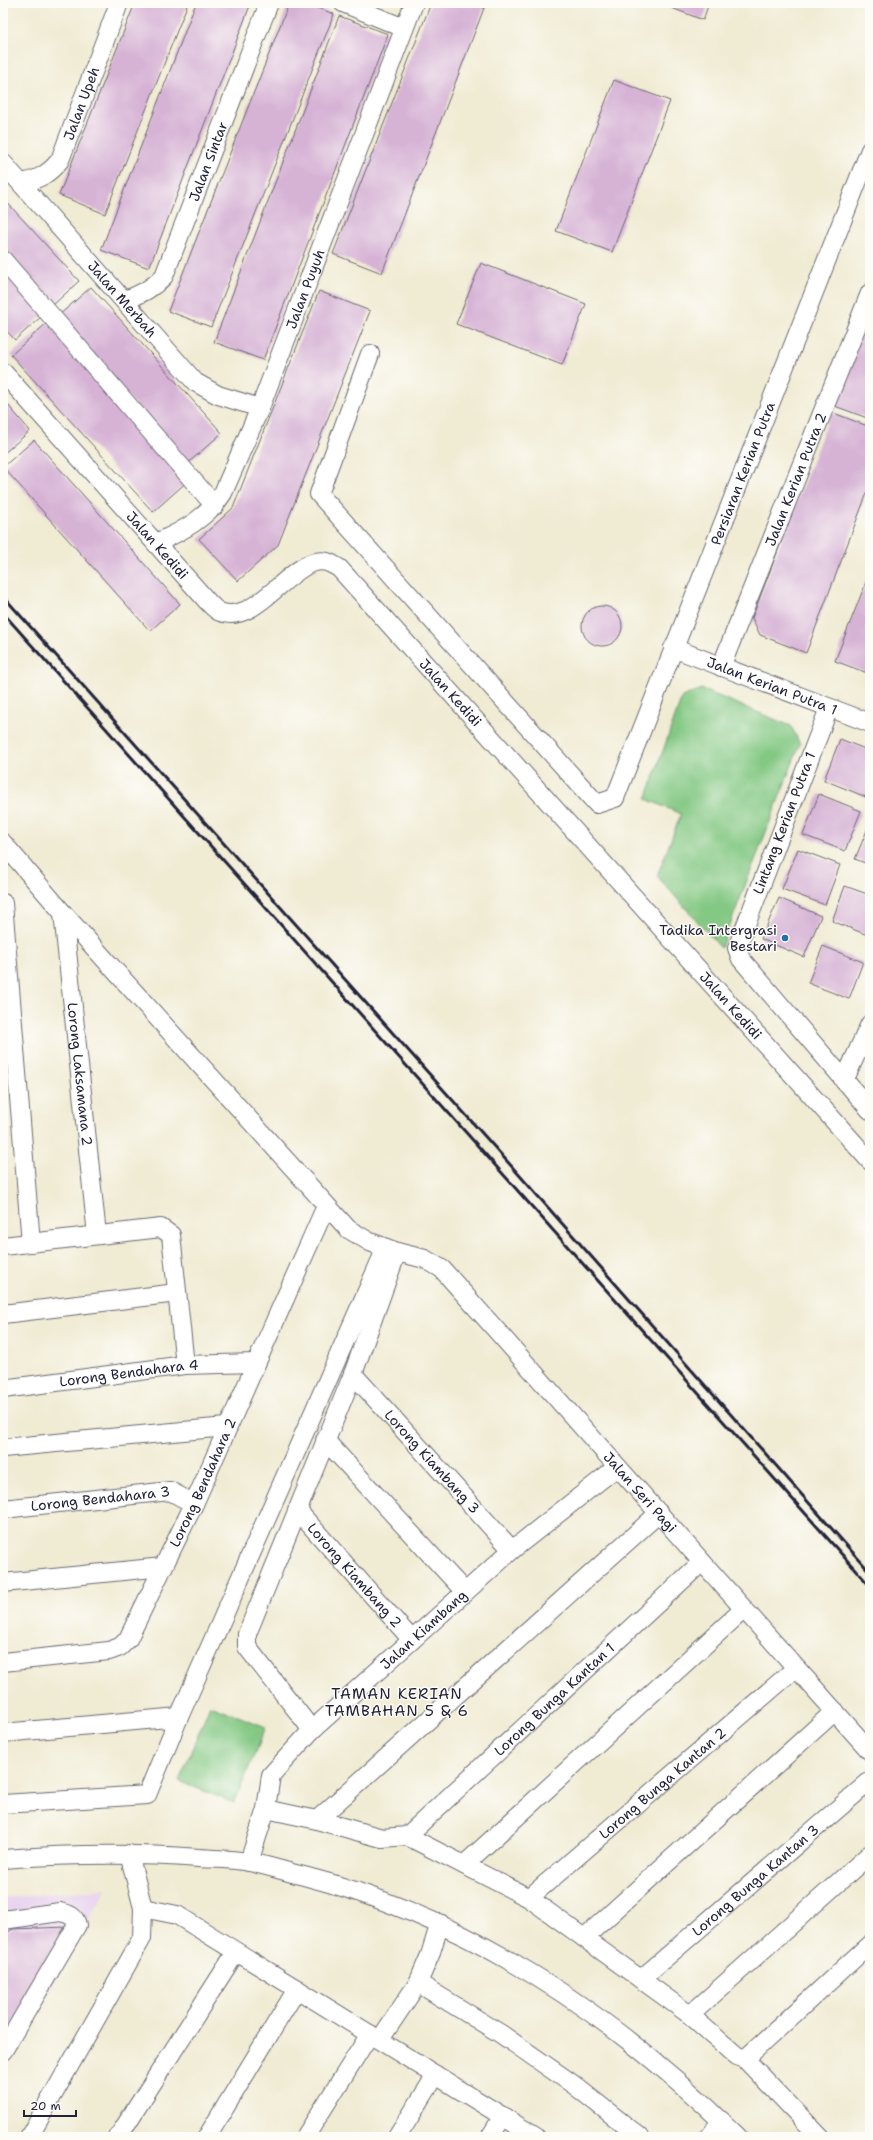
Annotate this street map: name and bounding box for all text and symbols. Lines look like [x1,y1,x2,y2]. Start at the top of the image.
street label: Jalan Upeh [59,64,103,143]
street label: Jalan Sintar [185,119,232,204]
street label: Jalan Puyuh [282,246,329,331]
street label: Jalan Merbah [84,257,161,341]
street label: Persiaran Kerian Putra [706,399,779,548]
street label: Jalan Kerian Putra 2 [761,410,830,549]
street label: Jalan Kedidi [122,508,192,583]
street label: Jalan Kerian Putra 1 [704,653,840,719]
street label: Jalan Kedidi [416,655,486,730]
street label: Lintang Kerian Putra 1 [749,749,819,897]
place label: Tadika Intergrasi Bestari [659,921,777,955]
marker: Tadika Intergrasi Bestari [780,933,790,943]
street label: Jalan Kedidi [696,968,766,1043]
street label: Lorong Laksamana 2 [64,1002,97,1147]
street label: Lorong Bendahara 4 [58,1356,199,1390]
street label: Lorong Kiambang 3 [381,1406,484,1517]
street label: Lorong Bendahara 2 [165,1415,240,1550]
street label: Jalan Seri Pagi [600,1448,681,1536]
street label: Lorong Bendahara 3 [30,1482,171,1515]
street label: Lorong Kiambang 2 [304,1519,406,1631]
street label: Jalan Kiambang [376,1586,471,1673]
street label: Lorong Bunga Kantan 1 [490,1639,618,1760]
district label: TAMAN KERIAN TAMBAHAN 5 & 6 [325,1684,469,1721]
street label: Lorong Bunga Kantan 2 [595,1723,730,1843]
street label: Lorong Bunga Kantan 3 [688,1820,822,1940]
scale bar [24,2092,76,2118]
text: 20 m [30,2098,61,2114]

